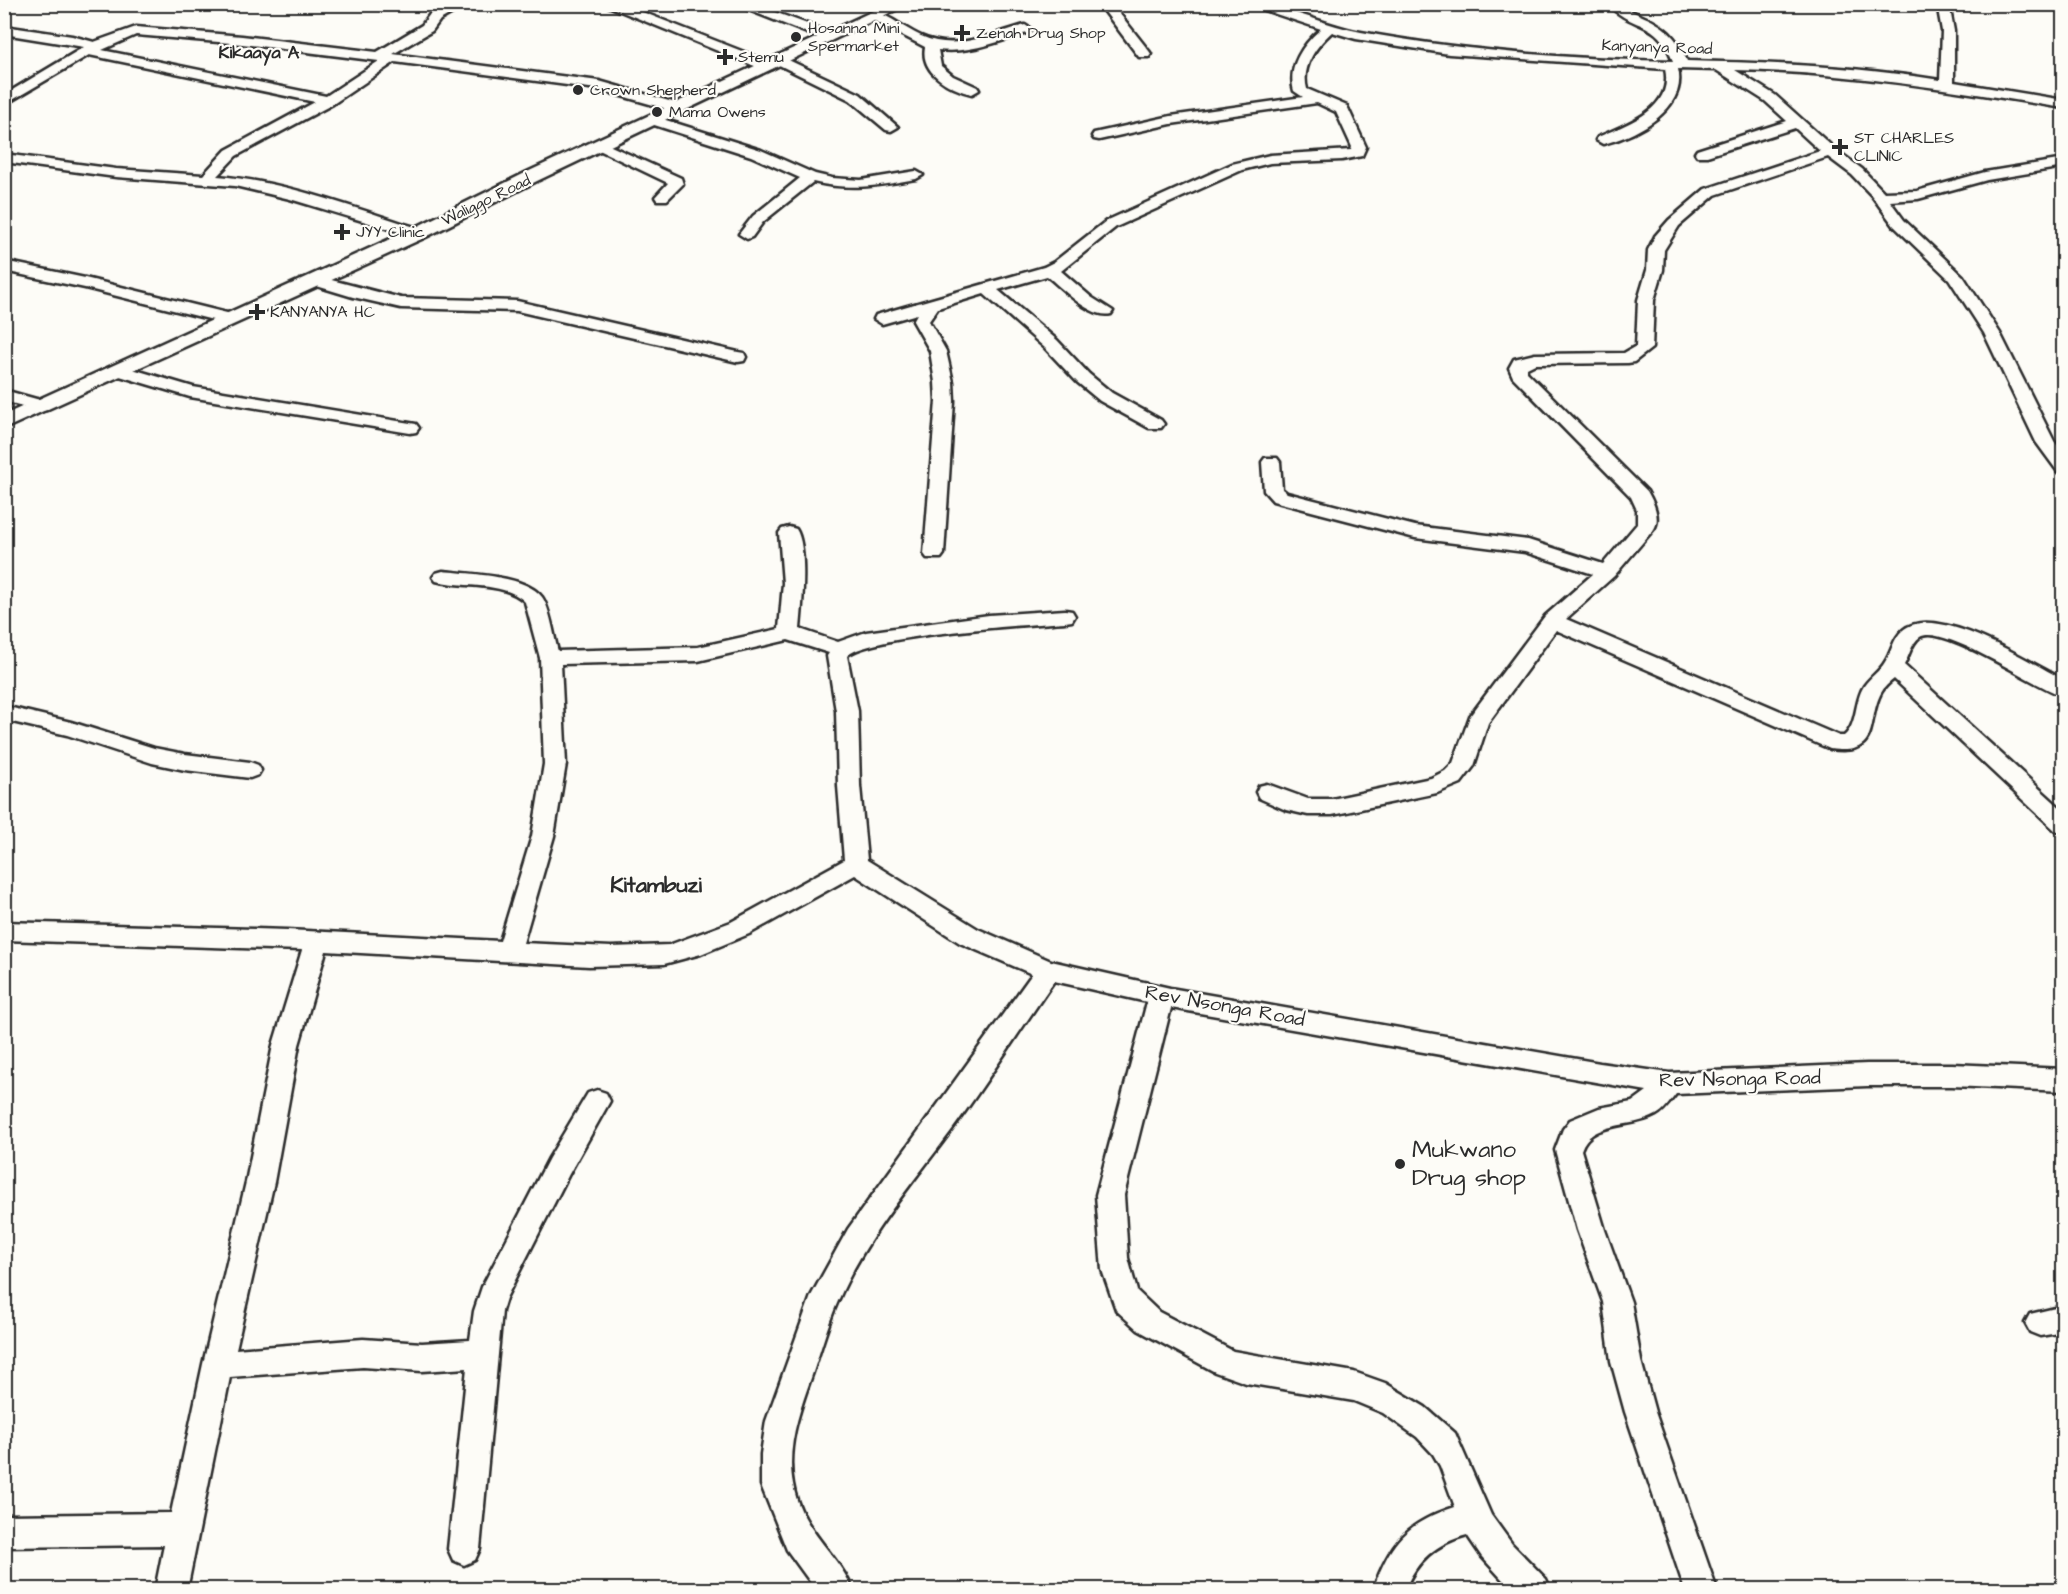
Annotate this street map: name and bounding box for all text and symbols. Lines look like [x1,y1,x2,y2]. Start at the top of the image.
place label: Hosanna Mini Spermarket [808,17,900,57]
place label: Zenah Drug Shop [976,22,1106,45]
marker: Zenah Drug Shop [953,24,971,42]
marker: Hosanna Mini Spermarket [789,30,803,44]
street label: Kanyanya Road [1601,34,1713,61]
district label: Kikaaya A [219,40,300,66]
place label: Stemu [738,46,784,68]
marker: Stemu [716,48,734,66]
place label: Crown Shepherd [590,79,716,101]
marker: Crown Shepherd [571,83,585,97]
place label: Mama Owens [669,101,766,123]
marker: Mama Owens [650,105,664,119]
place label: ST CHARLES CLINIC [1854,127,1954,167]
marker: ST CHARLES CLINIC [1831,138,1849,156]
street label: Waliggo Road [438,169,535,232]
place label: JYY Clinic [356,221,425,243]
marker: JYY Clinic [333,223,351,241]
place label: KANYANYA HC [270,301,375,323]
marker: KANYANYA HC [248,303,266,321]
district label: Kitambuzi [610,870,702,901]
street label: Rev Nsonga Road [1143,978,1307,1035]
street label: Rev Nsonga Road [1659,1064,1821,1095]
place label: Mukwano Drug shop [1412,1133,1526,1196]
marker: Mukwano Drug shop [1393,1157,1407,1171]

